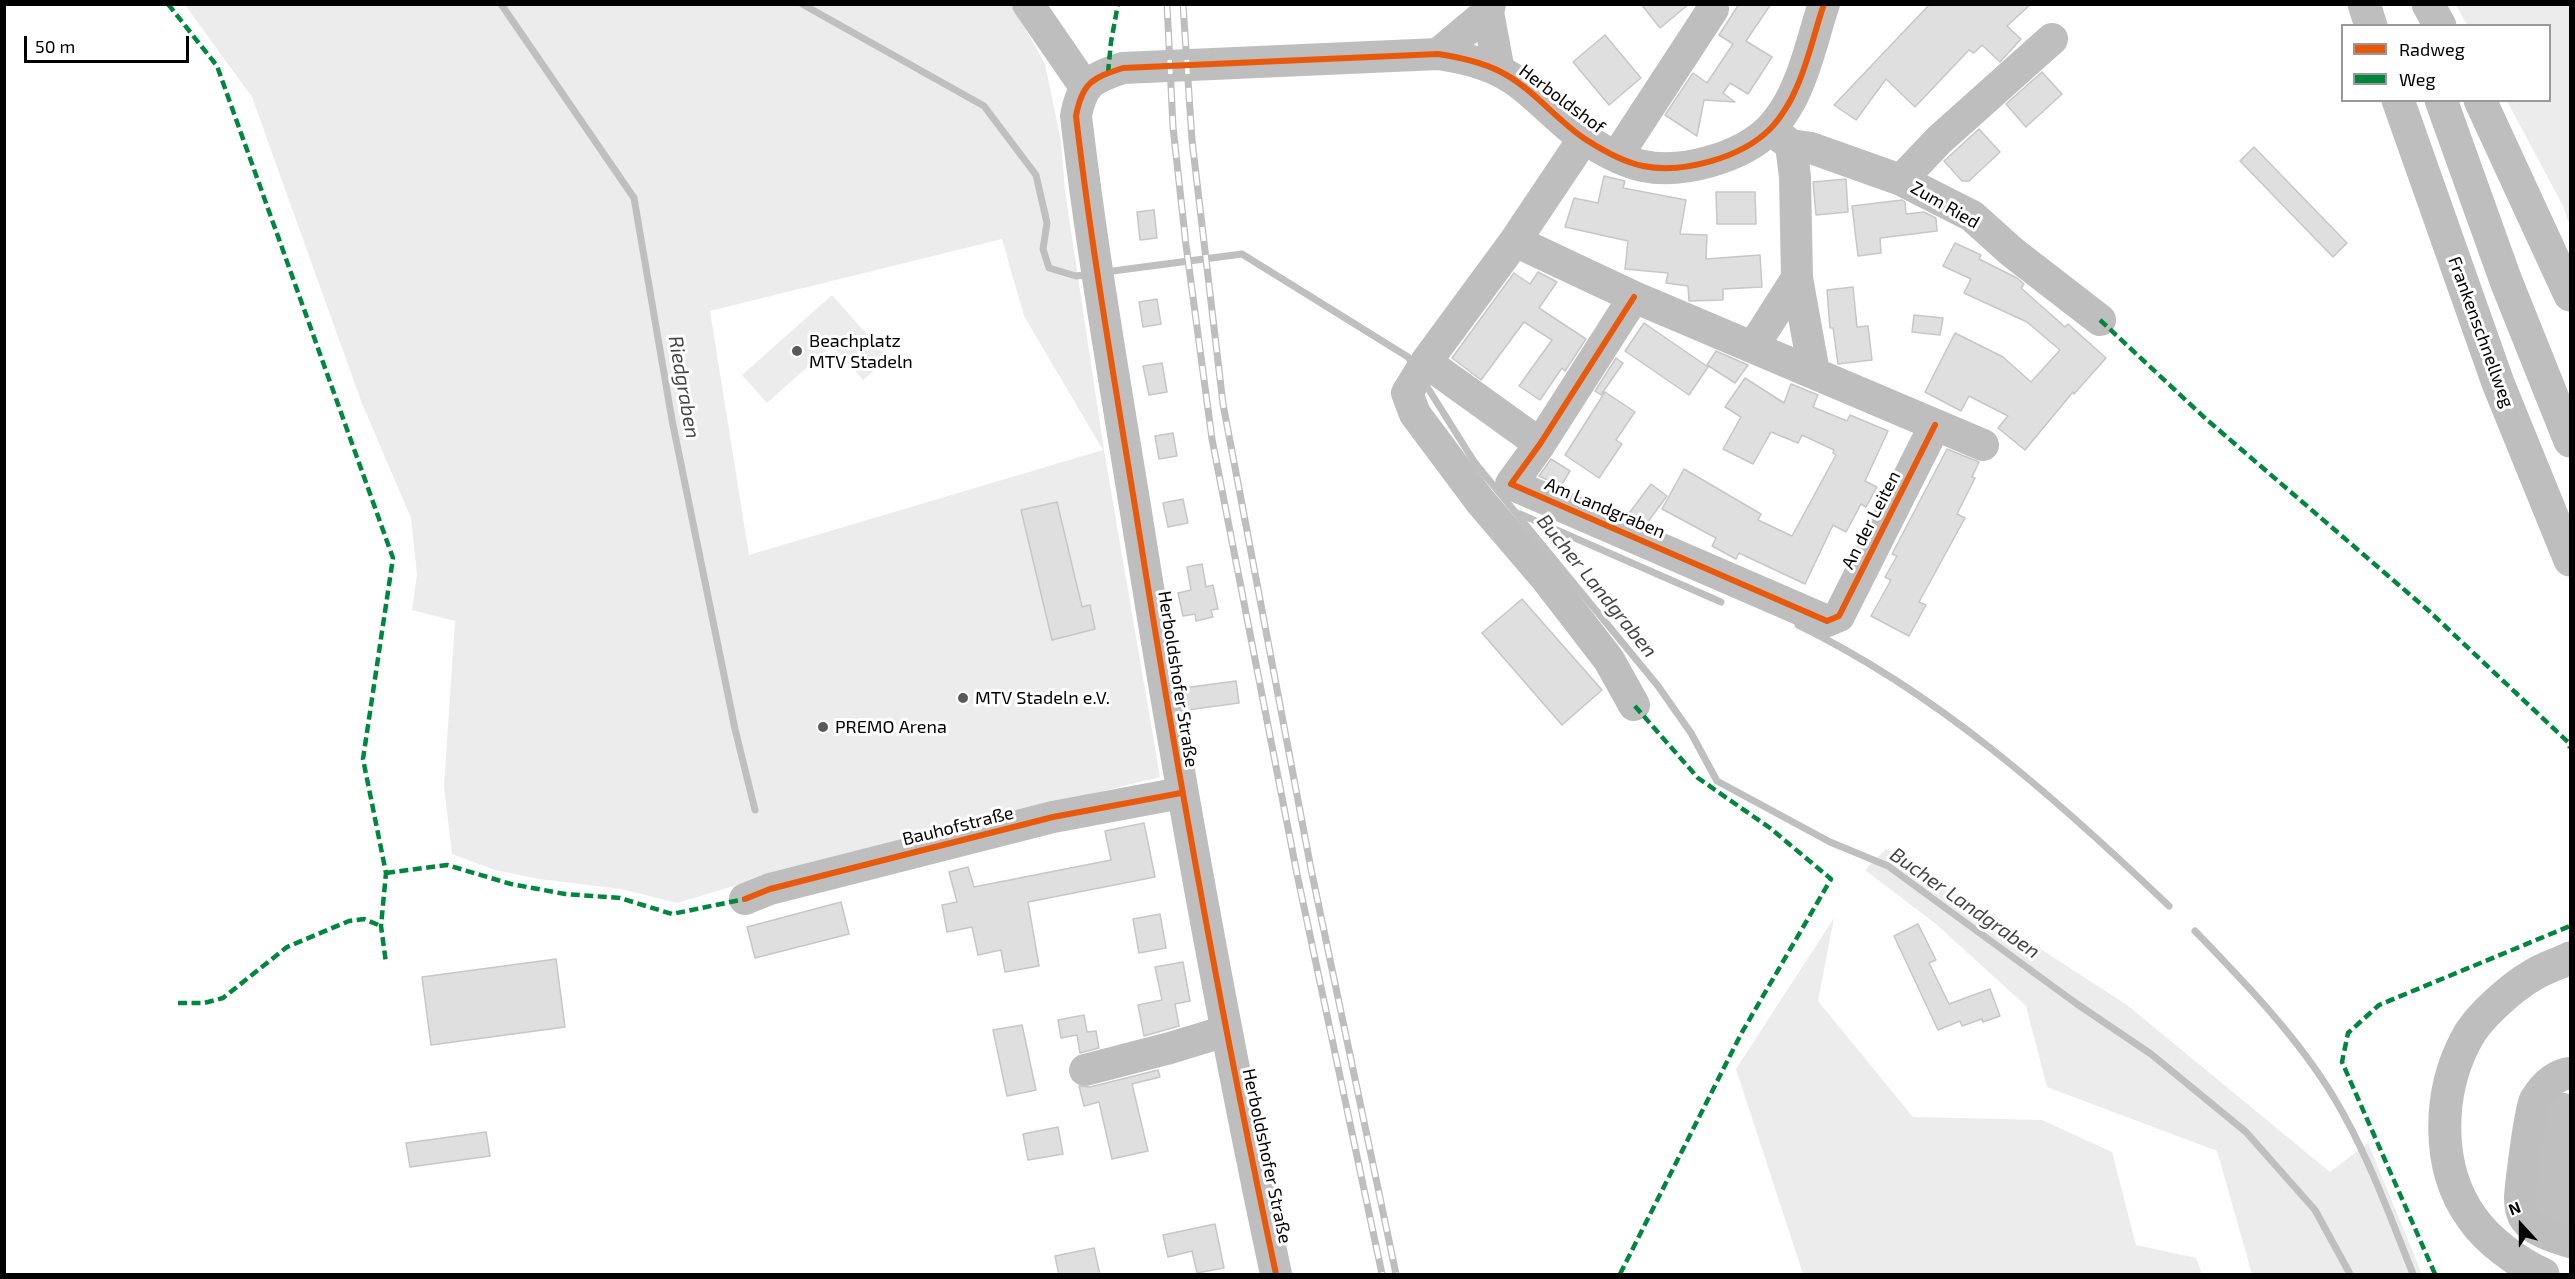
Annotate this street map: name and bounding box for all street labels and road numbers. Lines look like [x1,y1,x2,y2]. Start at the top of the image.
street label: Herboldshof [1515,60,1609,138]
street label: Zum Ried [1907,177,1983,233]
street label: Frankenschnellweg [2444,253,2518,411]
street label: An der Leiten [1837,467,1905,573]
street label: Am Landgraben [1542,473,1668,543]
street label: Herboldshofer Straße [1153,589,1203,769]
street label: Bauhofstraße [900,802,1016,850]
street label: Herboldshofer Straße [1238,1067,1296,1245]

